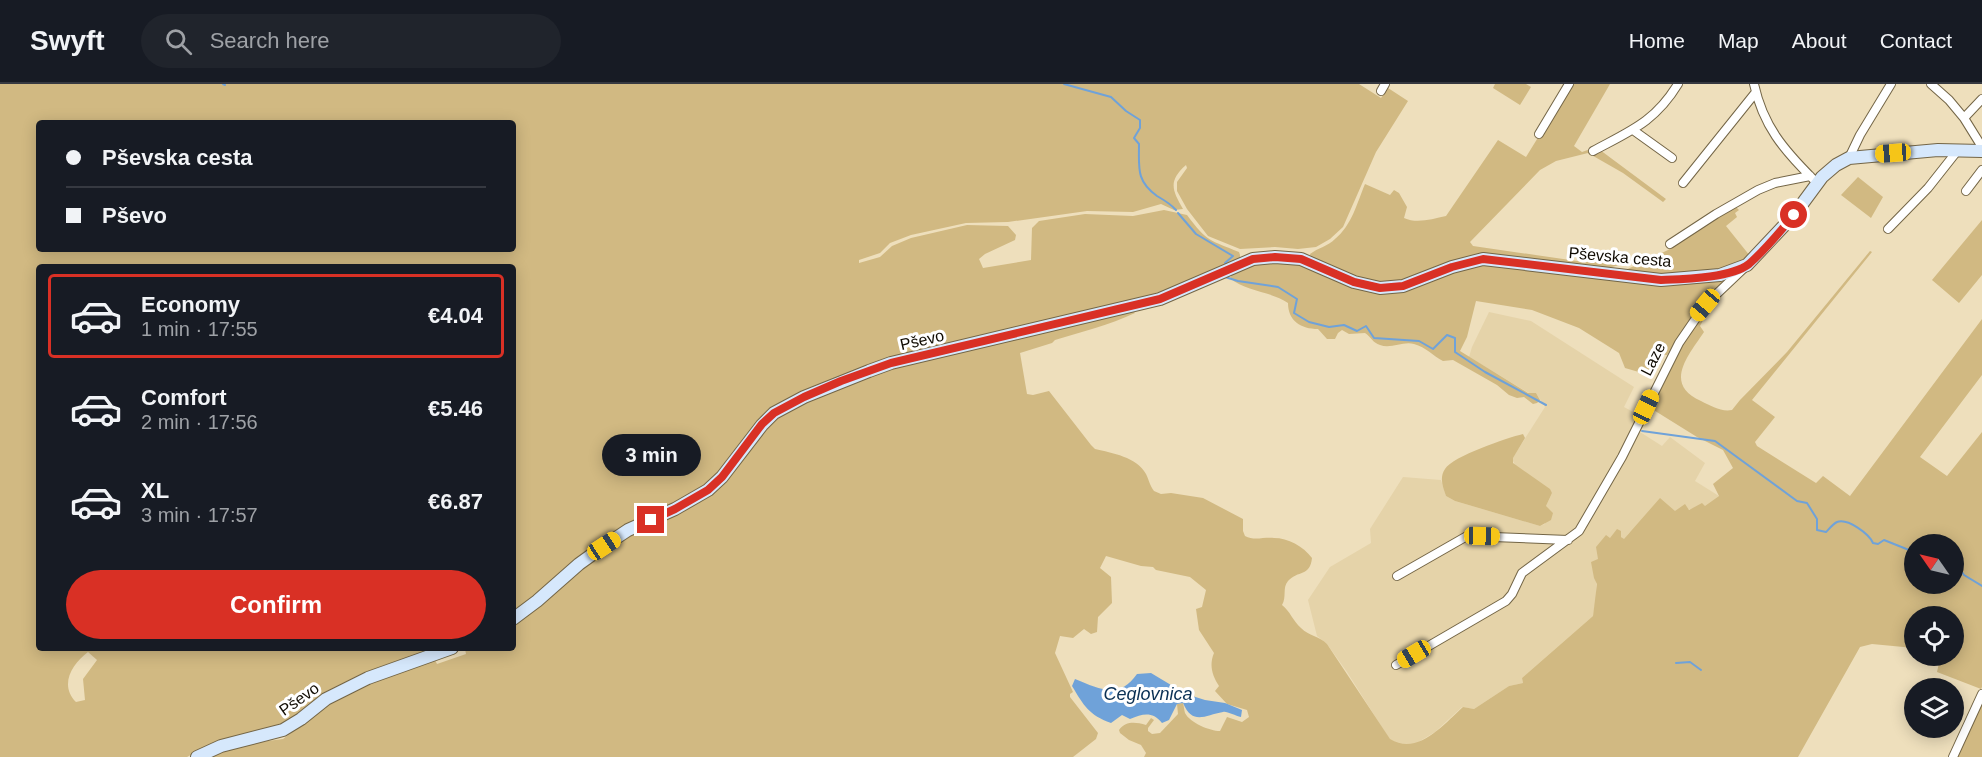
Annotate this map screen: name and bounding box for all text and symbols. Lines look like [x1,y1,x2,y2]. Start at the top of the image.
search box [141,14,561,68]
text: Swyft [30,25,105,56]
icon: search [162,25,195,58]
text: Search here [210,28,330,53]
text: Home [1629,29,1685,52]
text: Map [1718,29,1759,52]
text: About [1792,29,1847,52]
text: Contact [1880,29,1952,52]
car [1874,143,1912,163]
text: Pševska cesta [102,145,252,170]
route start [1780,201,1807,228]
text: Pševo [102,203,167,228]
street label: Pševska cesta [1568,244,1672,270]
car [1687,285,1723,325]
icon: car [69,289,123,343]
text: Economy [141,292,240,317]
text: €4.04 [428,303,483,328]
text: 1 min · 17:55 [141,318,258,340]
street label: Pševo [898,327,946,353]
street label: Laze [1638,340,1668,378]
icon: car [69,382,123,436]
text: Comfort [141,385,227,410]
car [1630,387,1662,427]
text: €5.46 [428,396,483,421]
text: 2 min · 17:56 [141,411,258,433]
callout: 3 min [602,433,700,475]
text: 3 min [625,444,678,466]
icon: car [69,475,123,529]
text: XL [141,478,169,503]
text: €6.87 [428,489,483,514]
text: 3 min · 17:57 [141,504,258,526]
route end [637,506,664,533]
car [1464,527,1500,545]
car [584,529,624,563]
north arrow [1904,534,1964,594]
map controls [1904,534,1964,738]
button: Confirm [66,570,486,639]
button: locate [1904,606,1964,666]
car [1394,637,1434,671]
button: layers [1904,678,1964,738]
street label: Pševo [276,679,322,719]
water label: Ceglovnica [1103,684,1193,704]

